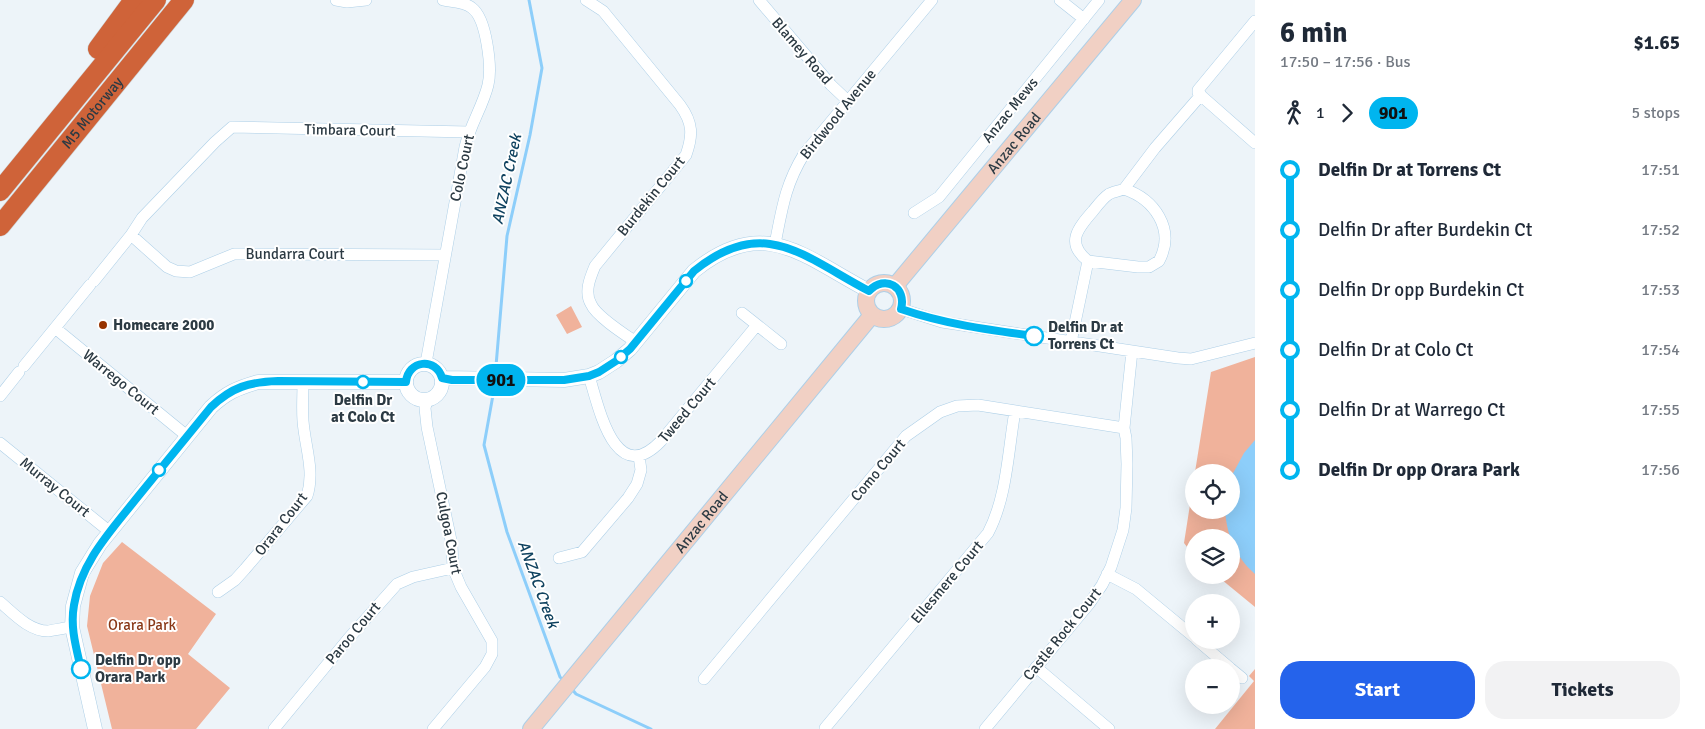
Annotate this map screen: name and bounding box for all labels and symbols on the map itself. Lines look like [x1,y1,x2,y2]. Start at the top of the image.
street label: Blamey Road [768,14,836,88]
street label: Birdwood Avenue [796,65,880,163]
street label: M5 Motorway [58,73,127,152]
street label: Anzac Mews [978,73,1042,146]
street label: Anzac Road [983,109,1045,177]
street label: Timbara Court [304,120,396,140]
water label: ANZAC Creek [488,130,527,226]
street label: Colo Court [446,133,478,203]
street label: Burdekin Court [613,153,689,239]
street label: Bundarra Court [246,245,344,263]
unlabelled marker [679,274,693,288]
place label: Homecare 2000 [113,316,214,334]
place label: Delfin Dr at Torrens Ct [1048,318,1123,353]
marker: Homecare 2000 [97,319,109,331]
marker: Delfin Dr at Torrens Ct [1024,326,1044,346]
street label: Warrego Court [79,346,163,418]
unlabelled marker [614,350,628,364]
line badge: 901 [472,364,530,396]
street label: Tweed Court [655,374,719,446]
marker: Delfin Dr at Colo Ct [356,375,370,389]
place label: Delfin Dr at Colo Ct [331,391,395,426]
street label: Como Court [847,435,909,505]
street label: Murray Court [16,453,94,521]
unlabelled marker [152,463,166,477]
street label: Anzac Road [671,488,732,556]
street label: Orara Court [251,489,311,559]
street label: Culgoa Court [432,490,466,576]
street label: Ellesmere Court [907,537,987,627]
water label: ANZAC Creek [513,538,564,633]
street label: Castle Rock Court [1019,584,1105,684]
street label: Paroo Court [322,598,384,668]
park label: Orara Park [108,616,176,634]
place label: Delfin Dr opp Orara Park [95,651,181,686]
marker: Delfin Dr opp Orara Park [71,659,91,679]

